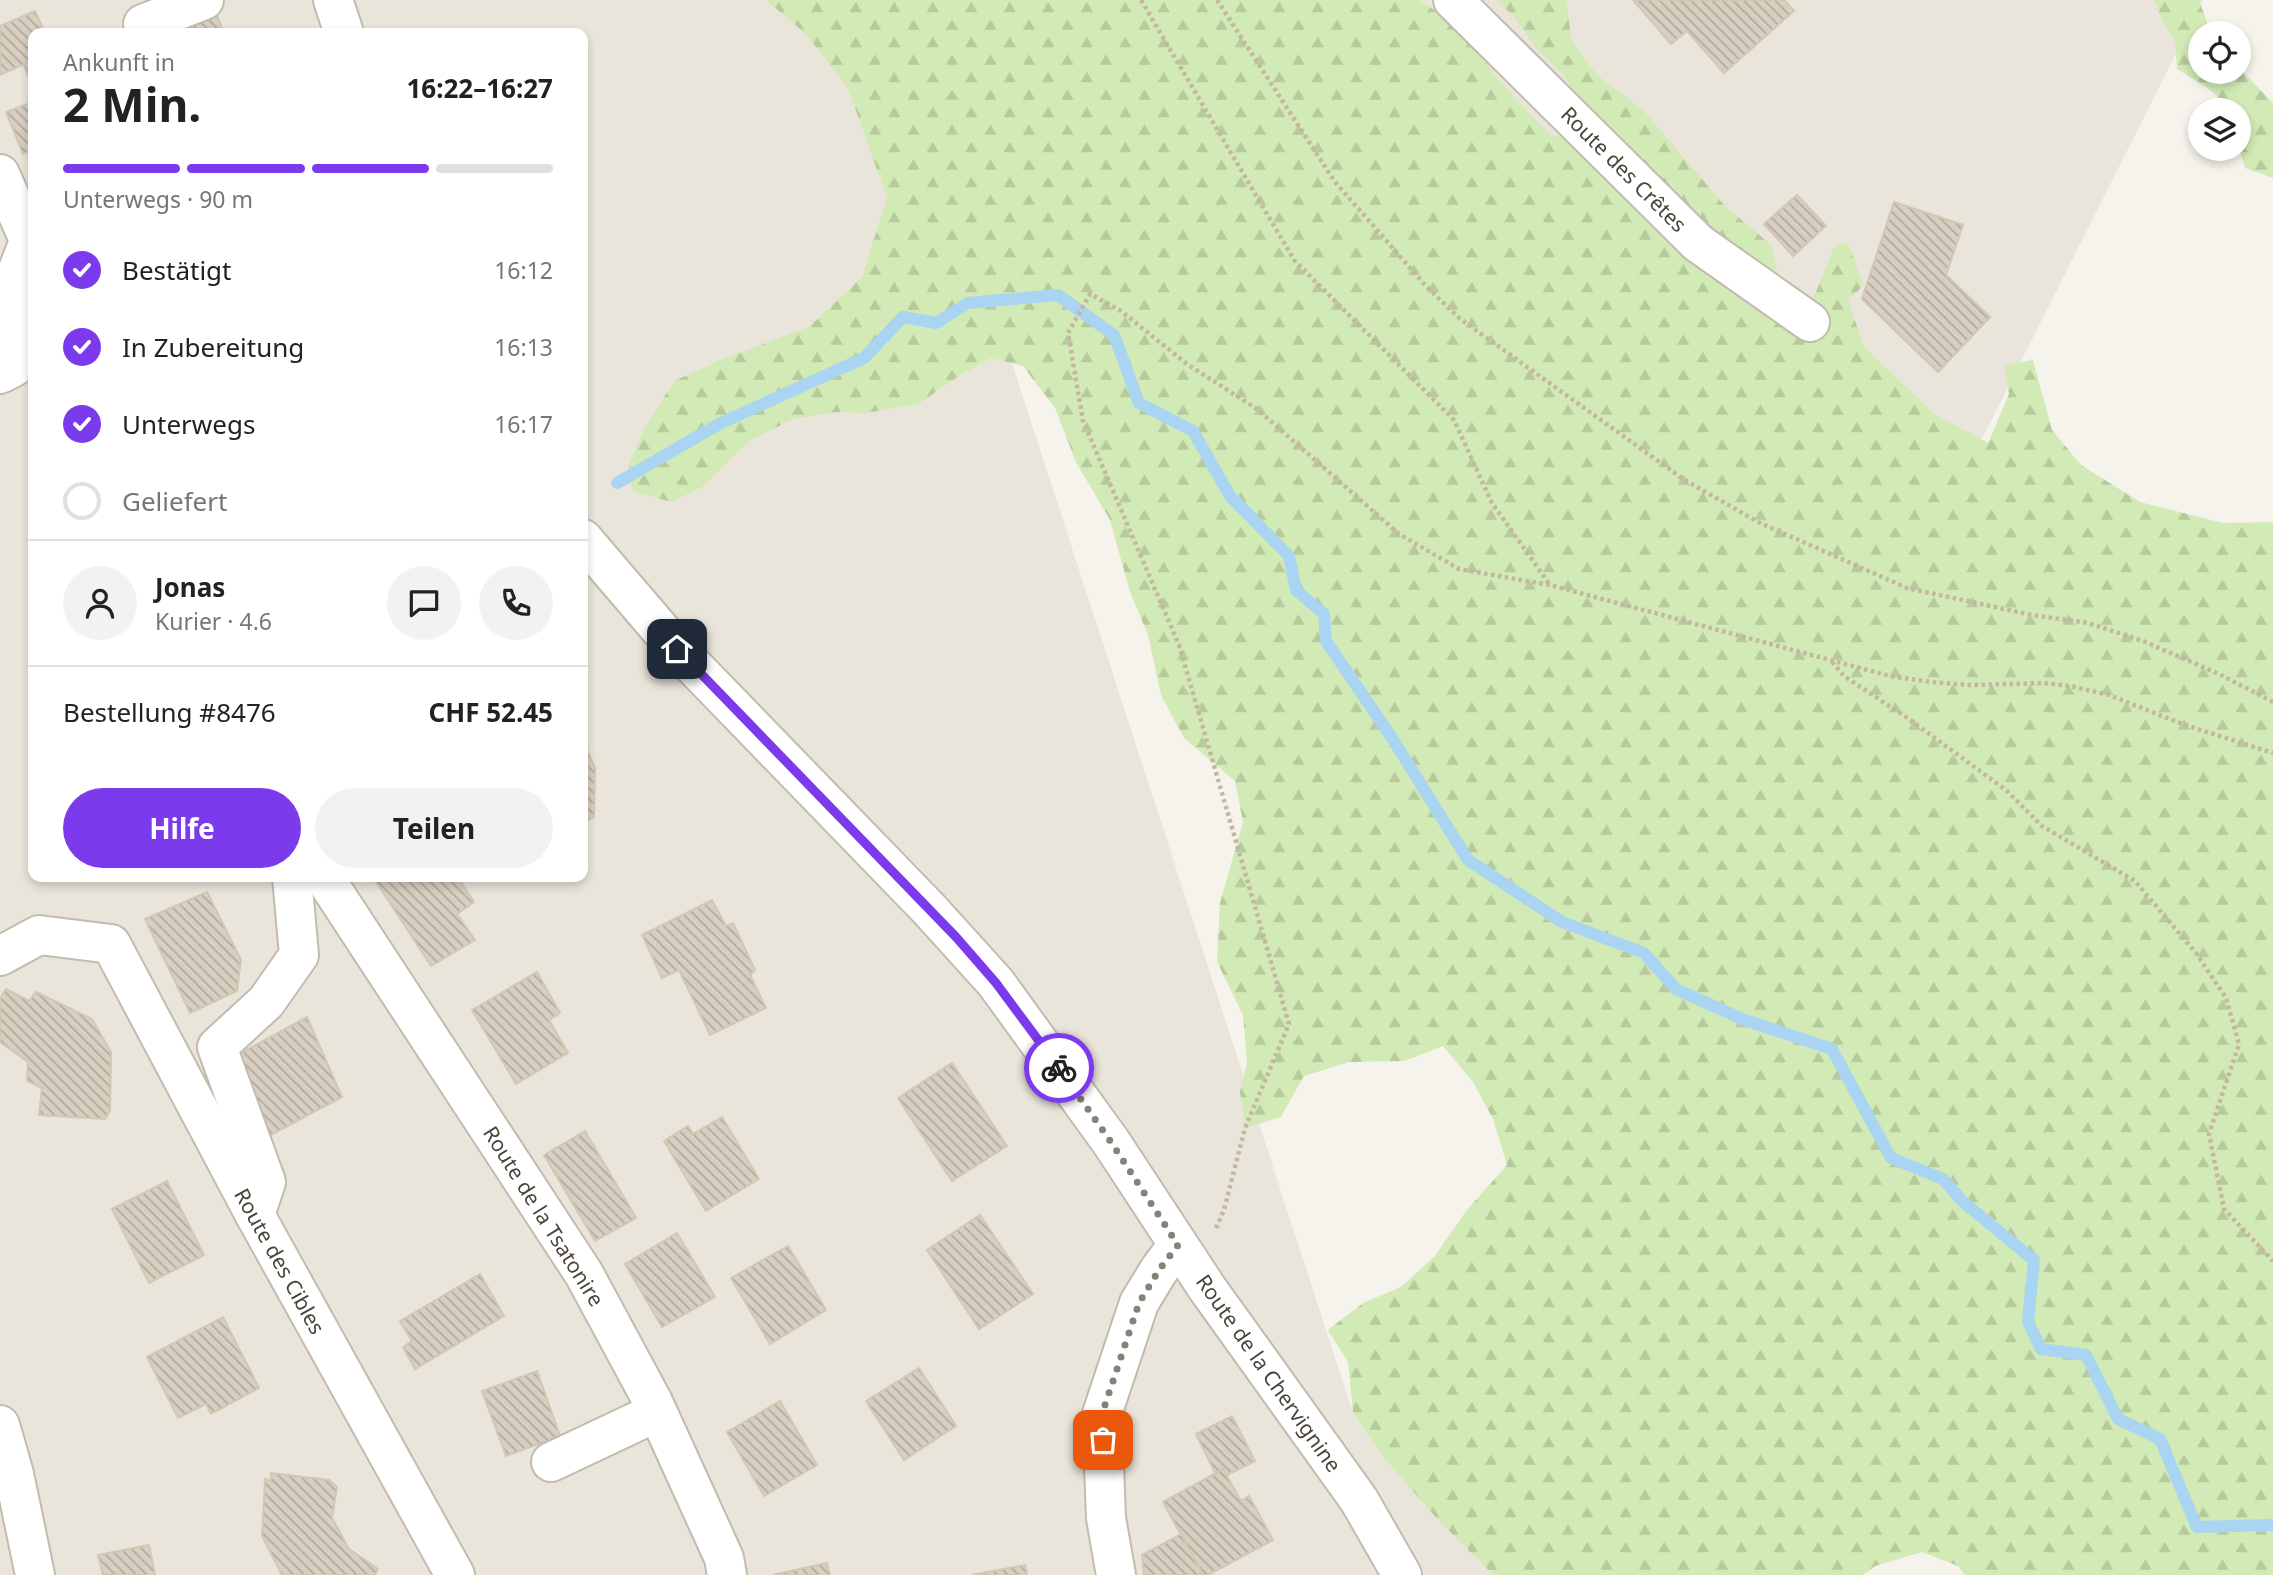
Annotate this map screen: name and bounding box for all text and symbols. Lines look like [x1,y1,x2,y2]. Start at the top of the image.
map controls [2188,21,2251,161]
button: locate [2188,21,2251,84]
text: Ankunft in [63,46,175,78]
text: 16:22–16:27 [406,70,553,106]
text: 2 Min. [63,73,201,135]
button: layers [2188,98,2251,161]
street label: Route des Crêtes [1555,100,1693,238]
text: Unterwegs · 90 m [63,183,253,215]
icon: check [63,251,101,289]
text: Bestätigt [122,252,231,288]
text: 16:12 [494,254,553,286]
icon: check [63,328,101,366]
text: In Zubereitung [122,329,304,365]
text: 16:13 [494,331,553,363]
icon: check [63,405,101,443]
text: Unterwegs [122,406,255,442]
text: 16:17 [494,408,553,440]
text: Geliefert [122,483,227,519]
button: person [63,566,137,640]
button: chat [387,566,461,640]
button: phone [479,566,553,640]
text: Jonas [155,569,225,605]
text: Kurier · 4.6 [155,605,272,637]
pin [647,619,707,679]
icon: home [658,630,696,668]
text: Bestellung #8476 [63,694,276,730]
text: CHF 52.45 [429,694,553,730]
button: Hilfe [63,788,301,868]
button: Teilen [315,788,553,868]
courier [1024,1033,1094,1103]
icon: bike [1040,1049,1078,1087]
street label: Route de la Tsatonire [477,1121,611,1311]
street label: Route des Cibles [228,1183,332,1339]
street label: Route de la Chervignine [1190,1269,1348,1477]
pin [1073,1410,1133,1470]
icon: bag [1084,1421,1122,1459]

